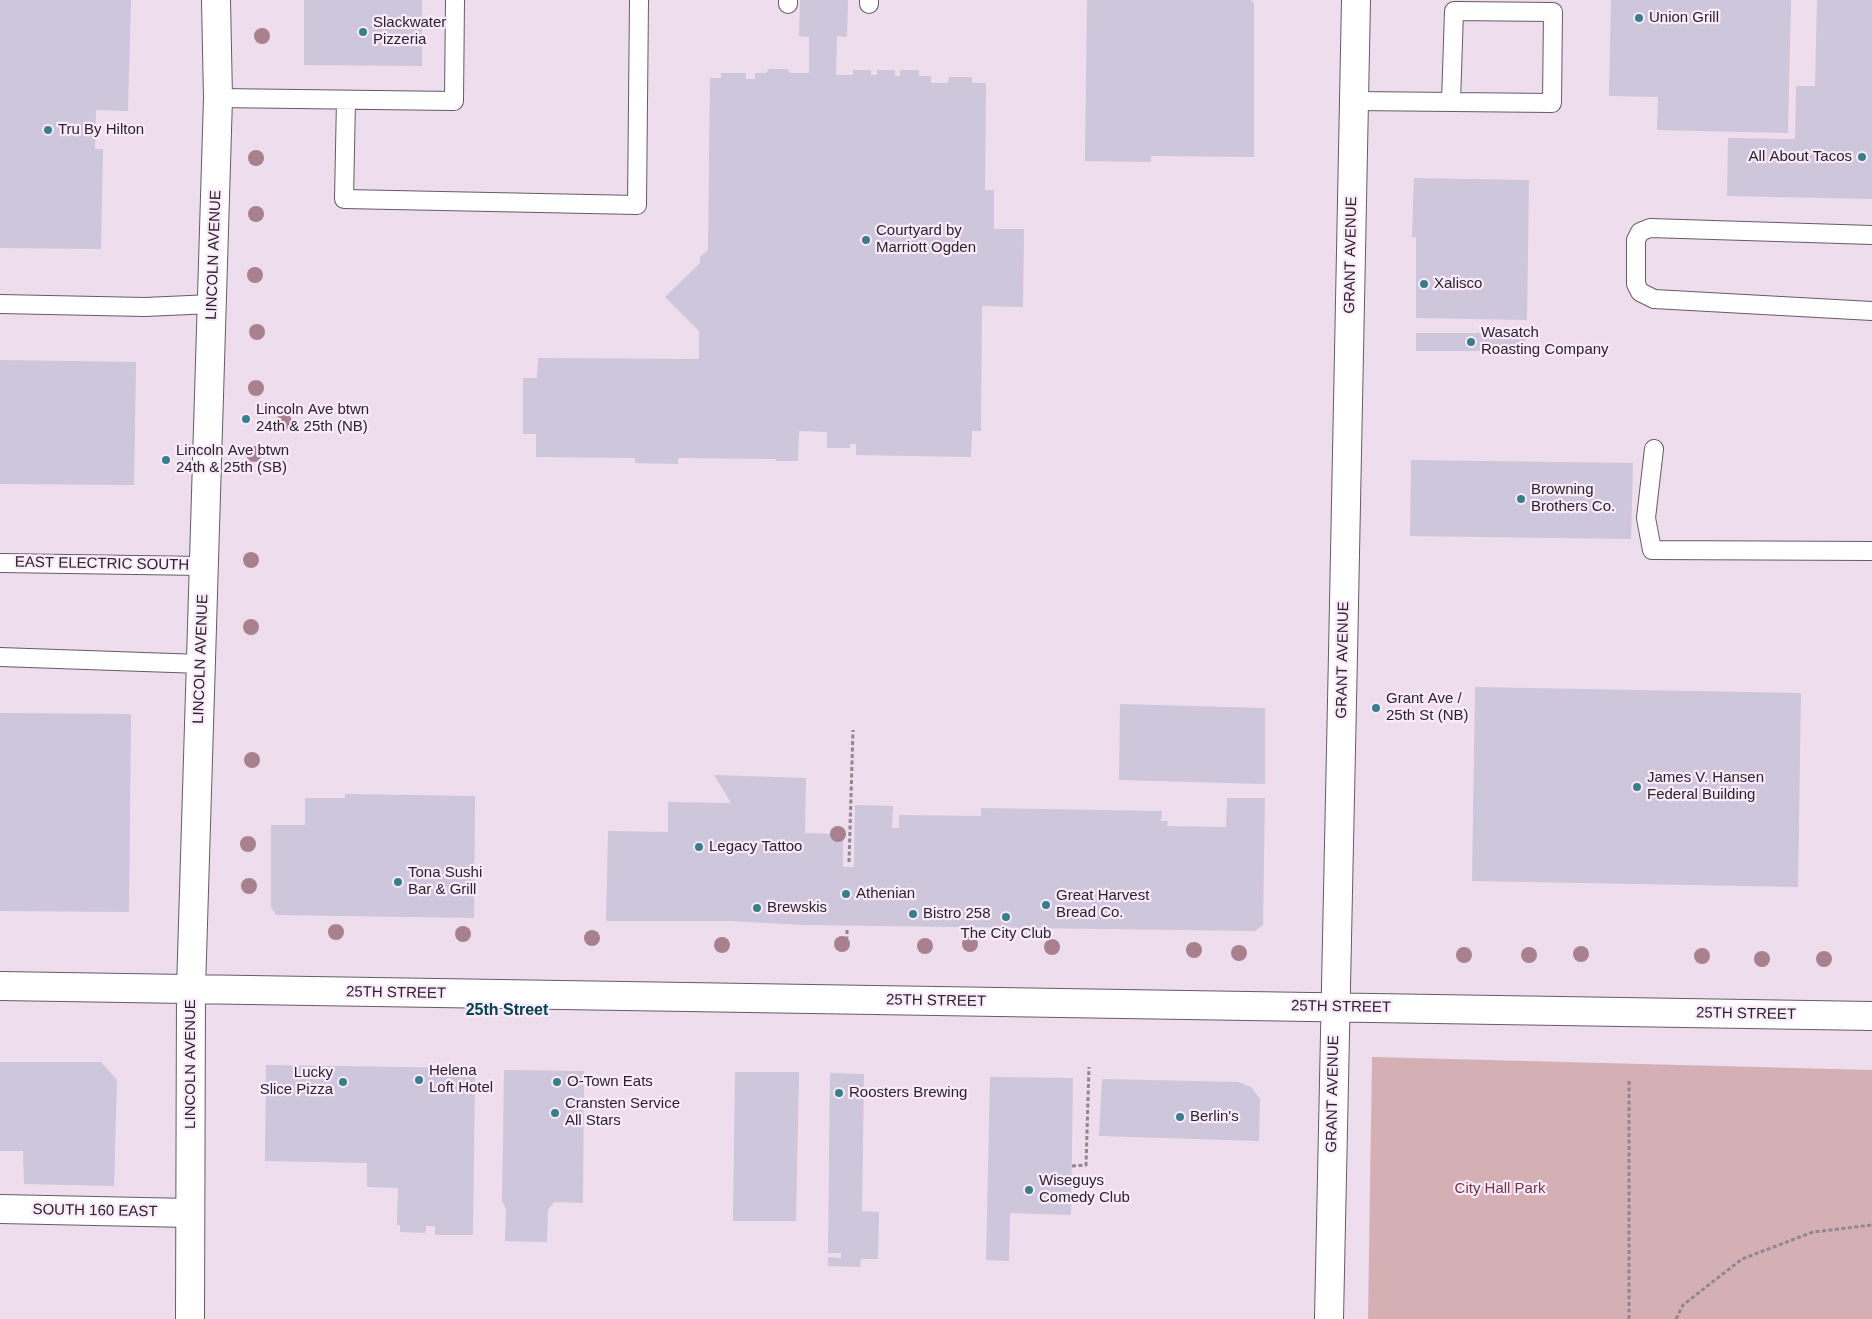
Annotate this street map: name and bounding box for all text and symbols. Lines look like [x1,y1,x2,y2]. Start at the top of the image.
place label: Union Grill [1649,9,1719,27]
marker: Union Grill [1633,12,1645,24]
place label: Slackwater Pizzeria [373,14,446,49]
marker: Slackwater Pizzeria [357,26,369,38]
place label: Tru By Hilton [58,121,144,139]
marker: Tru By Hilton [42,124,54,136]
place label: All About Tacos [1749,148,1852,166]
marker: All About Tacos [1856,151,1868,163]
street label: LINCOLN AVENUE [203,190,225,320]
street label: GRANT AVENUE [1341,196,1361,314]
place label: Courtyard by Marriott Ogden [876,222,976,257]
marker: Courtyard by Marriott Ogden [860,234,872,246]
place label: Xalisco [1434,275,1482,293]
marker: Xalisco [1418,278,1430,290]
place label: Wasatch Roasting Company [1481,324,1609,359]
marker: Wasatch Roasting Company [1465,336,1477,348]
place label: Lincoln Ave btwn 24th & 25th (NB) [256,401,369,436]
marker: Lincoln Ave btwn 24th & 25th (NB) [240,413,252,425]
place label: Lincoln Ave btwn 24th & 25th (SB) [176,442,289,477]
marker: Lincoln Ave btwn 24th & 25th (SB) [160,454,172,466]
place label: Browning Brothers Co. [1531,481,1615,516]
marker: Browning Brothers Co. [1515,493,1527,505]
street label: EAST ELECTRIC SOUTH [15,553,189,575]
street label: LINCOLN AVENUE [190,594,212,724]
street label: GRANT AVENUE [1333,601,1353,719]
place label: Grant Ave / 25th St (NB) [1386,690,1469,725]
marker: Grant Ave / 25th St (NB) [1370,702,1382,714]
place label: James V. Hansen Federal Building [1647,769,1764,804]
marker: James V. Hansen Federal Building [1631,781,1643,793]
place label: Legacy Tattoo [709,838,802,856]
marker: Legacy Tattoo [693,841,705,853]
place label: Tona Sushi Bar & Grill [408,864,482,899]
marker: Tona Sushi Bar & Grill [392,876,404,888]
place label: Athenian [856,885,915,903]
place label: Great Harvest Bread Co. [1056,887,1149,922]
marker: Athenian [840,888,852,900]
place label: Brewskis [767,899,827,917]
marker: Great Harvest Bread Co. [1040,899,1052,911]
marker: Brewskis [751,902,763,914]
place label: Bistro 258 [923,905,991,923]
marker: Bistro 258 [907,908,919,920]
marker: The City Club [1000,911,1012,923]
place label: The City Club [961,925,1051,943]
street label: 25TH STREET [346,983,446,1003]
street label: 25TH STREET [886,991,986,1011]
street label: 25TH STREET [1291,997,1391,1017]
street label: LINCOLN AVENUE [182,999,200,1129]
district label: 25th Street [466,1001,548,1021]
street label: 25TH STREET [1696,1004,1796,1024]
street label: GRANT AVENUE [1323,1035,1343,1153]
place label: Helena Loft Hotel [429,1062,493,1097]
place label: Lucky Slice Pizza [260,1064,333,1099]
place label: O-Town Eats [567,1073,653,1091]
marker: Helena Loft Hotel [413,1074,425,1086]
marker: Lucky Slice Pizza [337,1076,349,1088]
marker: O-Town Eats [551,1076,563,1088]
place label: Roosters Brewing [849,1084,967,1102]
marker: Roosters Brewing [833,1087,845,1099]
place label: Cransten Service All Stars [565,1095,680,1130]
marker: Cransten Service All Stars [549,1107,561,1119]
place label: Berlin's [1190,1108,1239,1126]
marker: Berlin's [1174,1111,1186,1123]
place label: Wiseguys Comedy Club [1039,1172,1130,1207]
park label: City Hall Park [1455,1180,1545,1198]
marker: Wiseguys Comedy Club [1023,1184,1035,1196]
street label: SOUTH 160 EAST [32,1201,158,1221]

